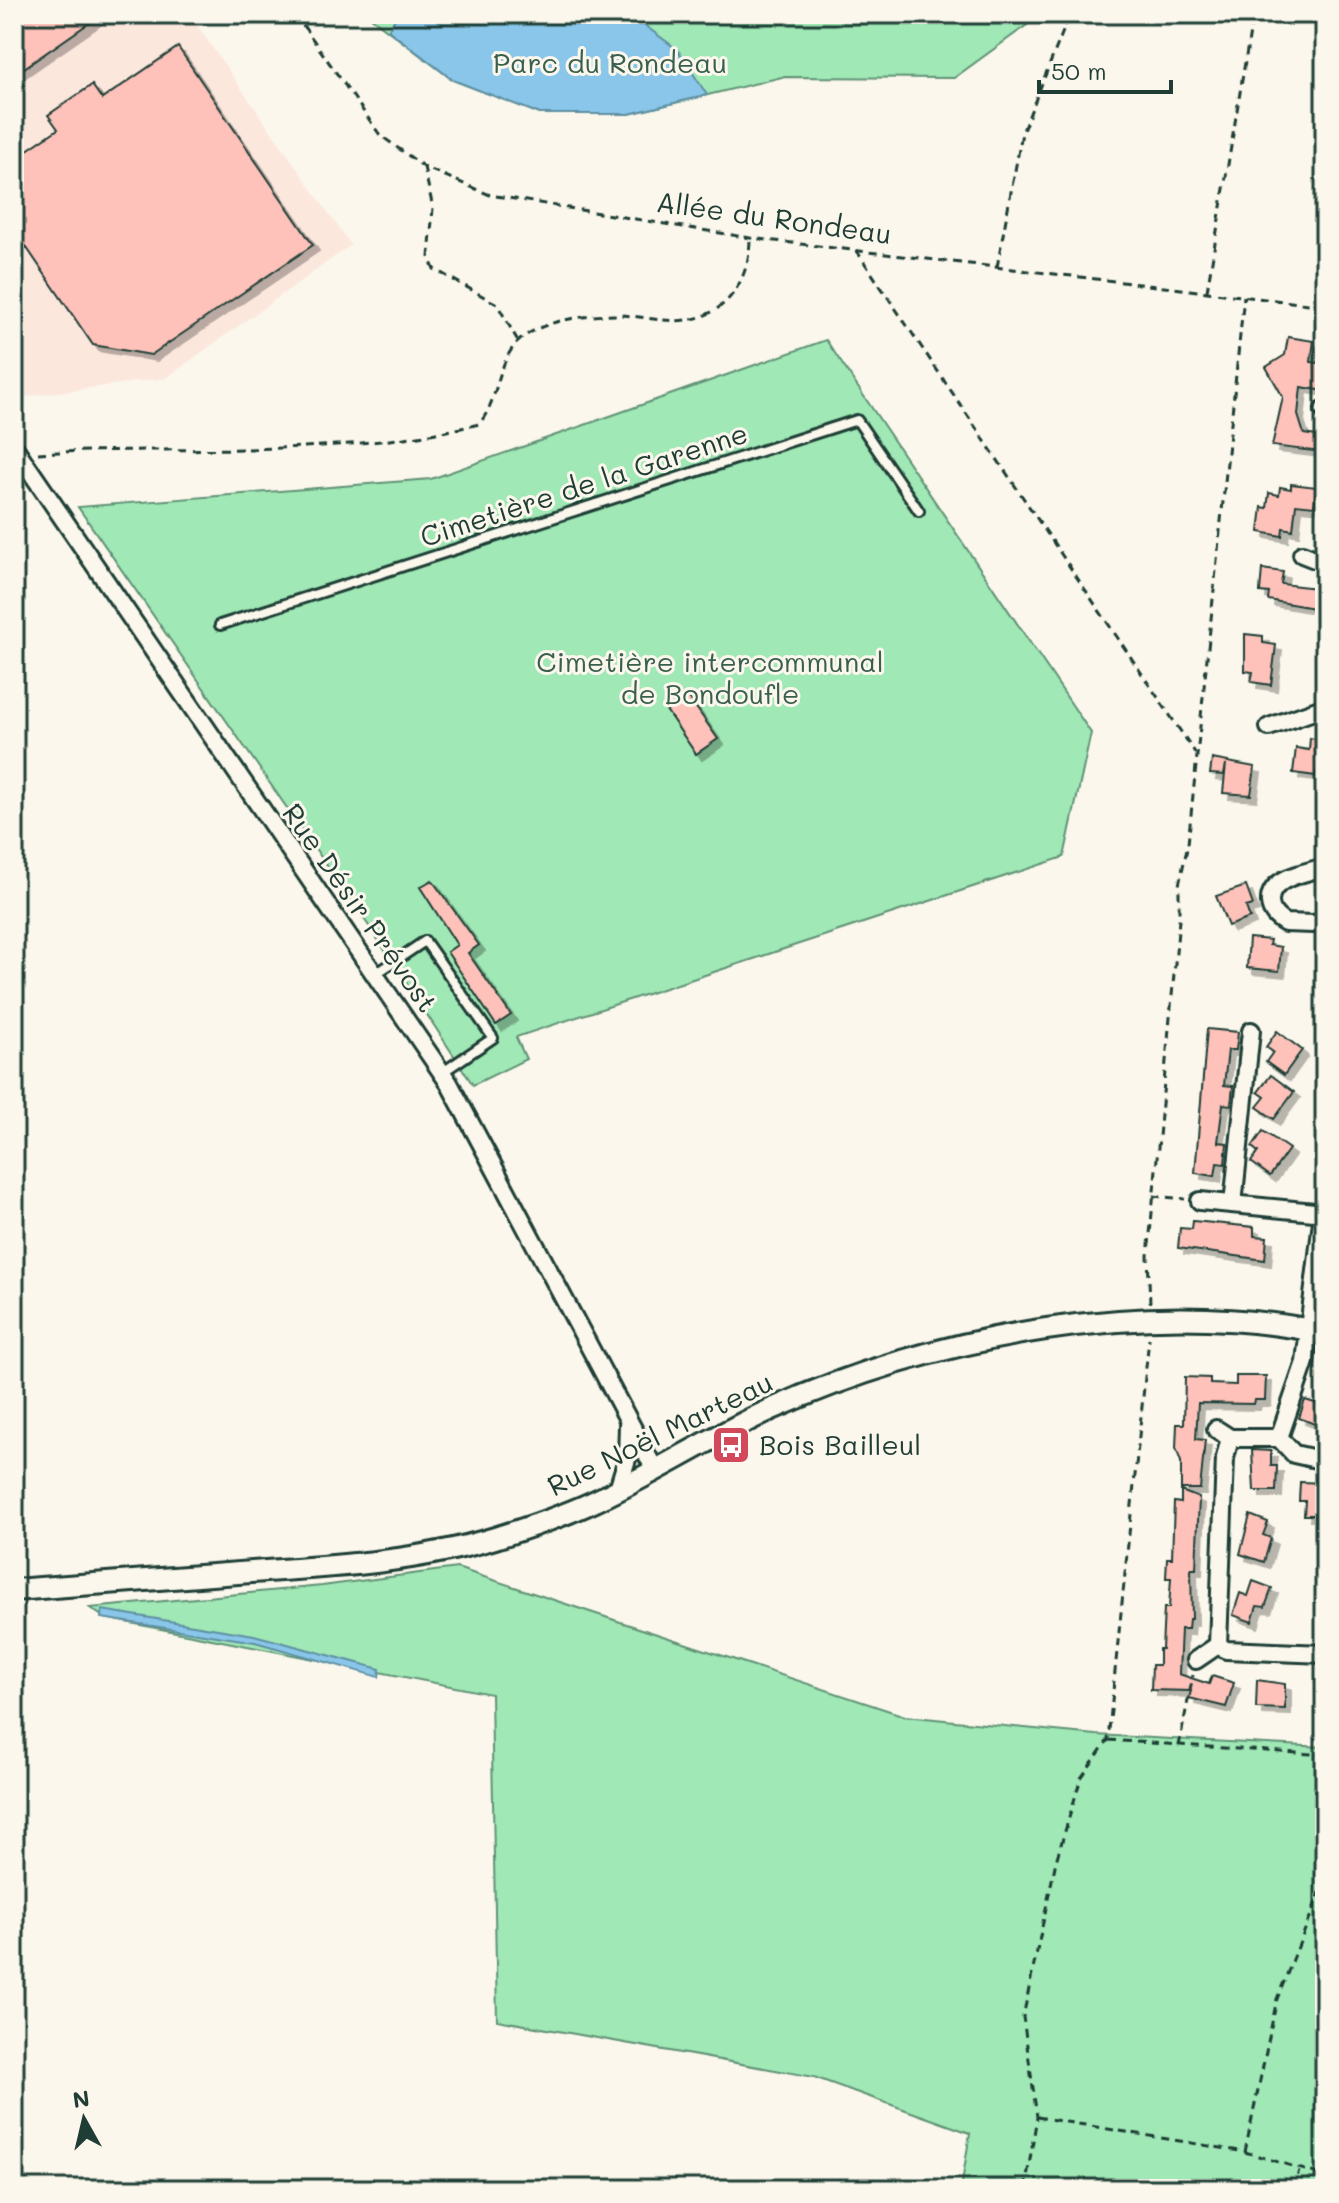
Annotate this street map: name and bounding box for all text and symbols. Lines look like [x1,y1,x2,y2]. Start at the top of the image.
park label: Parc du Rondeau [493,44,727,80]
scale bar [1039,44,1171,94]
text: 50 m [1051,55,1107,86]
street label: Allée du Rondeau [654,183,894,251]
street label: Cimetière de la Garenne [415,414,752,554]
park label: Cimetière intercommunal de Bondoufle [536,643,884,711]
street label: Rue Désir Prévost [275,796,446,1019]
street label: Rue Noël Marteau [541,1363,778,1503]
bus stop icon: Bois Bailleul [710,1424,752,1466]
place label: Bois Bailleul [759,1426,921,1462]
north arrow [44,2079,124,2159]
text: N [71,2083,91,2114]

